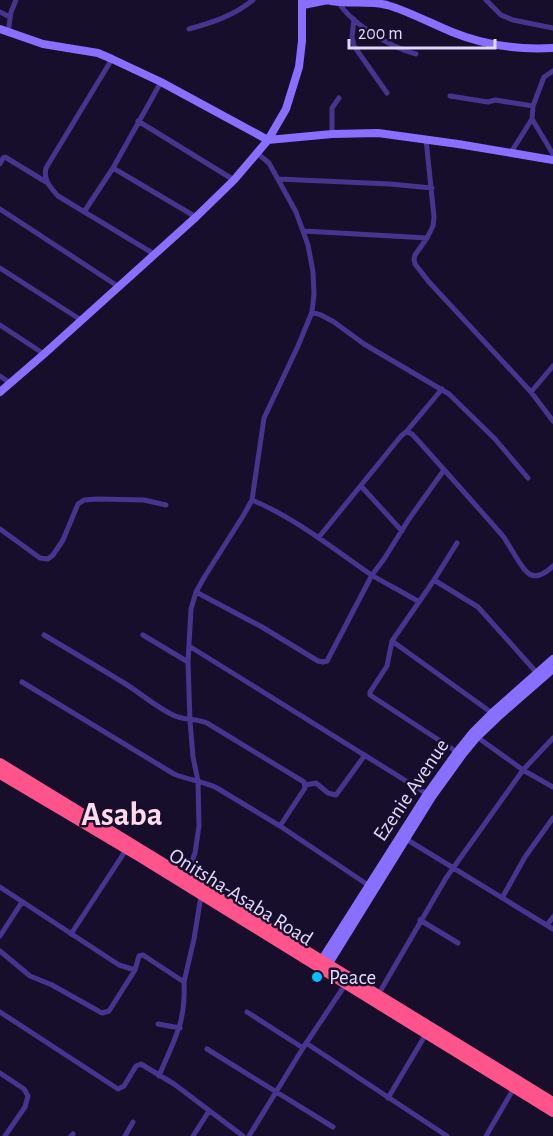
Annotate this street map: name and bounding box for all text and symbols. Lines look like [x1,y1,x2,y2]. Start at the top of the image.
scale bar [349,12,494,50]
text: 200 m [358,25,403,43]
street label: Ezenie Avenue [369,735,453,845]
district label: Asaba [81,799,163,832]
street label: Onitsha-Asaba Road [165,844,317,950]
place label: Peace [329,967,376,988]
marker: Peace [310,970,324,984]

